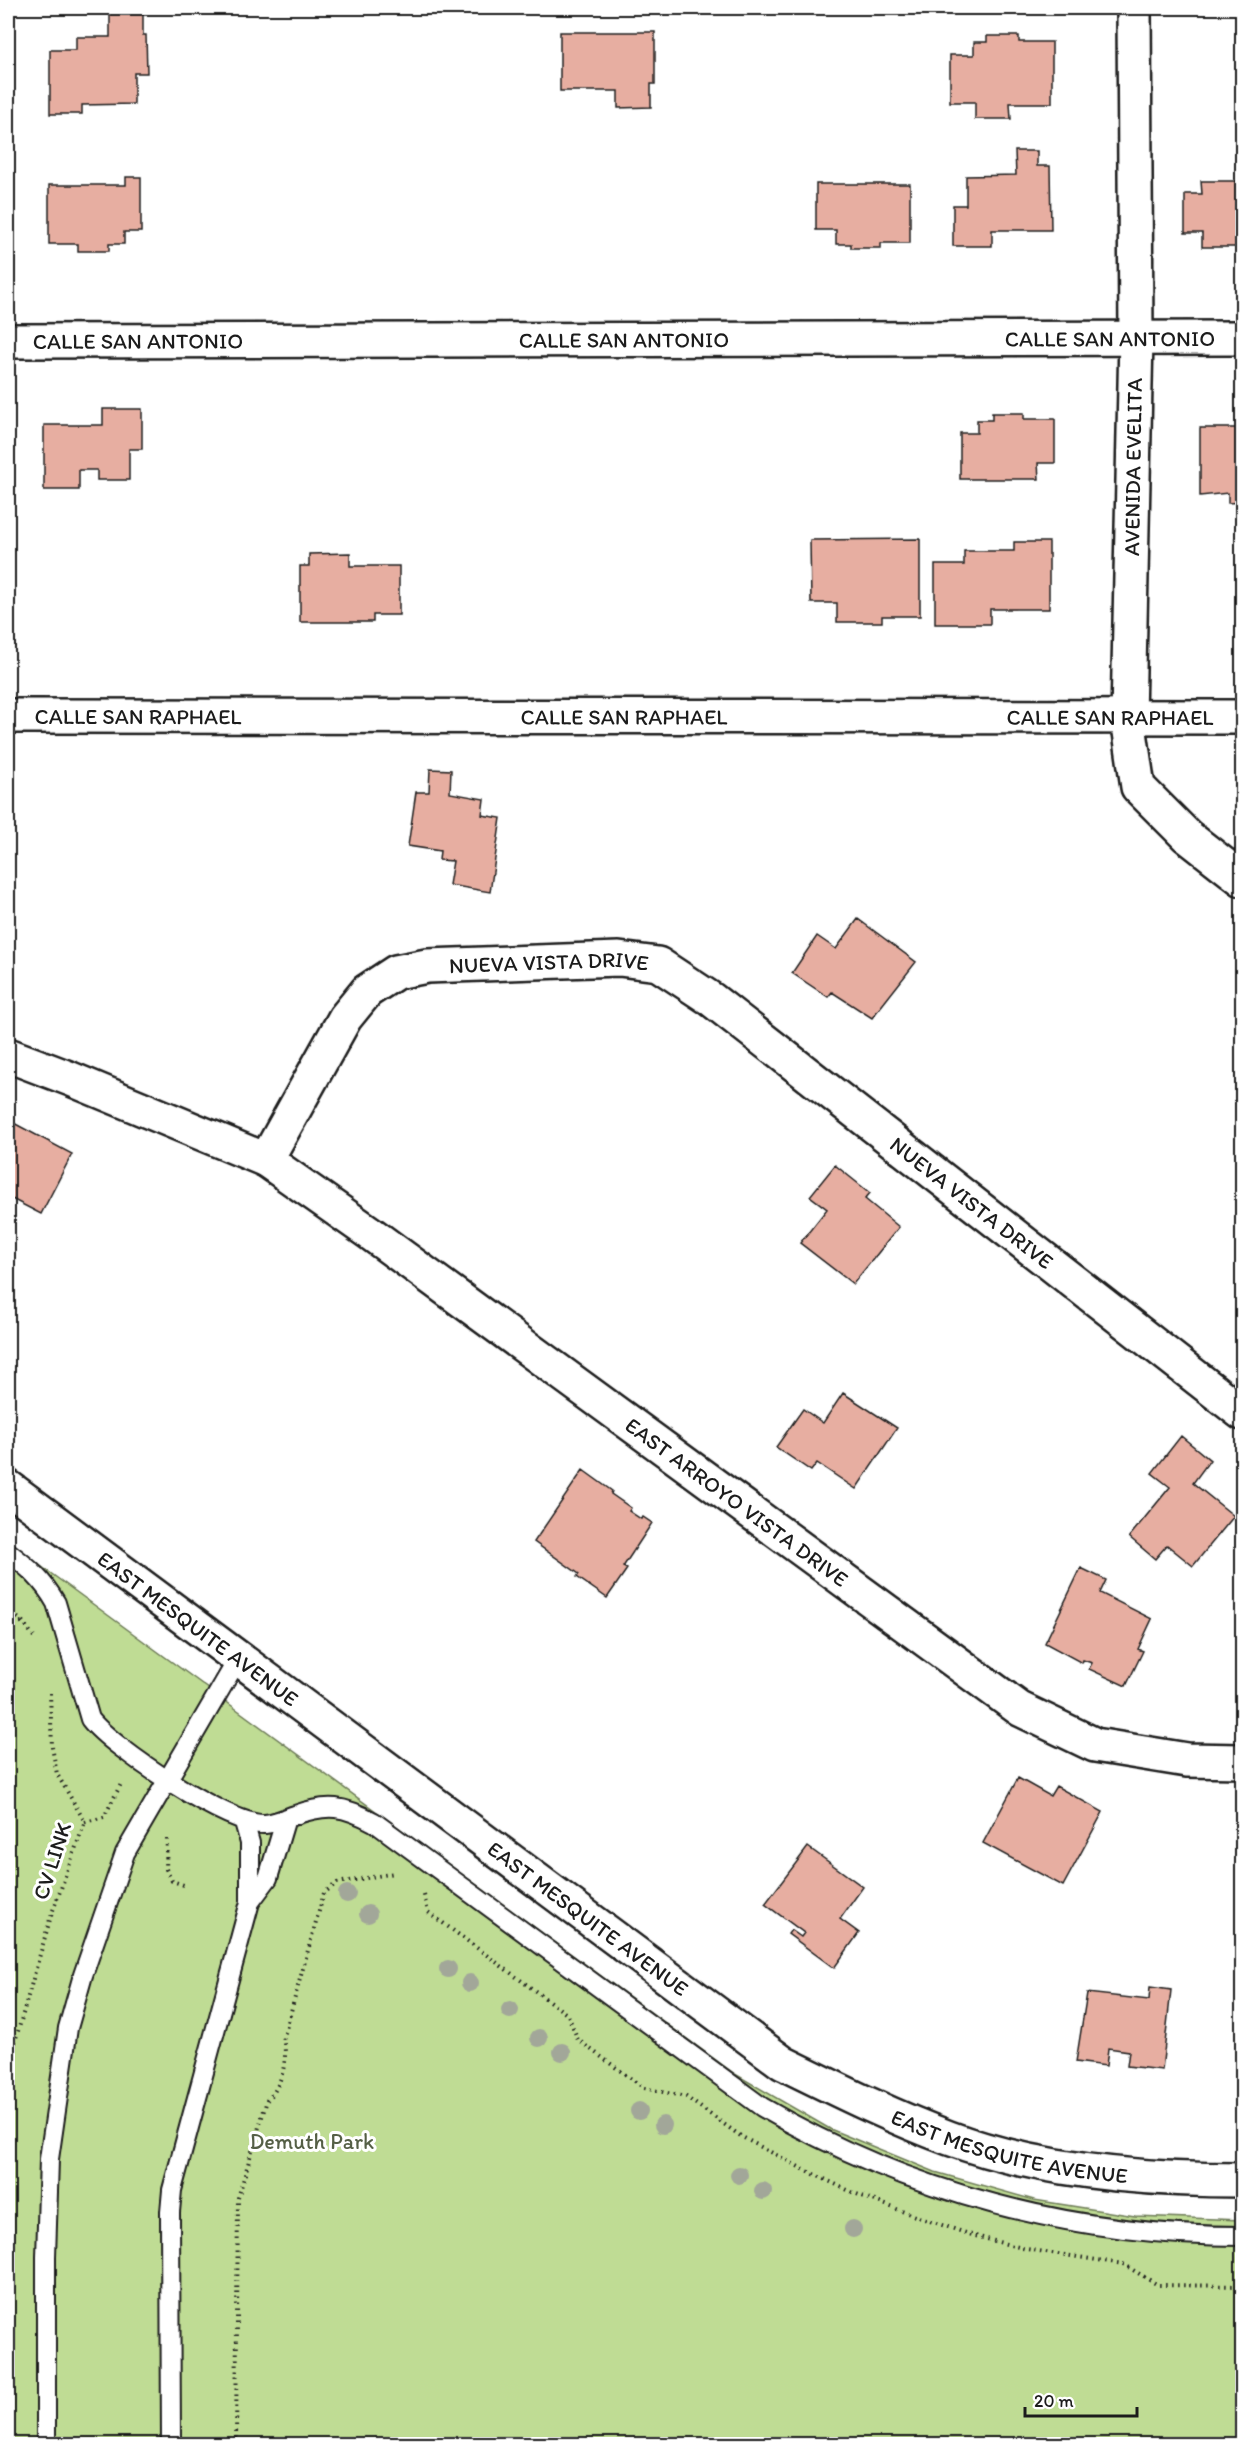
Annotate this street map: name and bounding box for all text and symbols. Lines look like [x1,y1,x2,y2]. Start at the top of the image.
street label: CALLE SAN ANTONIO [1005,325,1215,352]
street label: CALLE SAN ANTONIO [519,326,729,353]
street label: CALLE SAN ANTONIO [33,327,243,354]
street label: AVENIDA EVELITA [1118,378,1148,556]
street label: CALLE SAN RAPHAEL [35,703,241,730]
street label: CALLE SAN RAPHAEL [521,703,727,730]
street label: CALLE SAN RAPHAEL [1007,703,1213,730]
street label: NUEVA VISTA DRIVE [448,945,650,979]
street label: NUEVA VISTA DRIVE [885,1130,1059,1275]
street label: EAST ARROYO VISTA DRIVE [620,1411,854,1592]
street label: EAST MESQUITE AVENUE [92,1545,304,1712]
street label: CV LINK [27,1819,77,1903]
street label: EAST MESQUITE AVENUE [482,1835,694,2002]
street label: EAST MESQUITE AVENUE [887,2103,1129,2189]
park label: Demuth Park [250,2128,374,2155]
scale bar [1025,2380,1138,2418]
text: 20 m [1034,2390,1074,2412]

